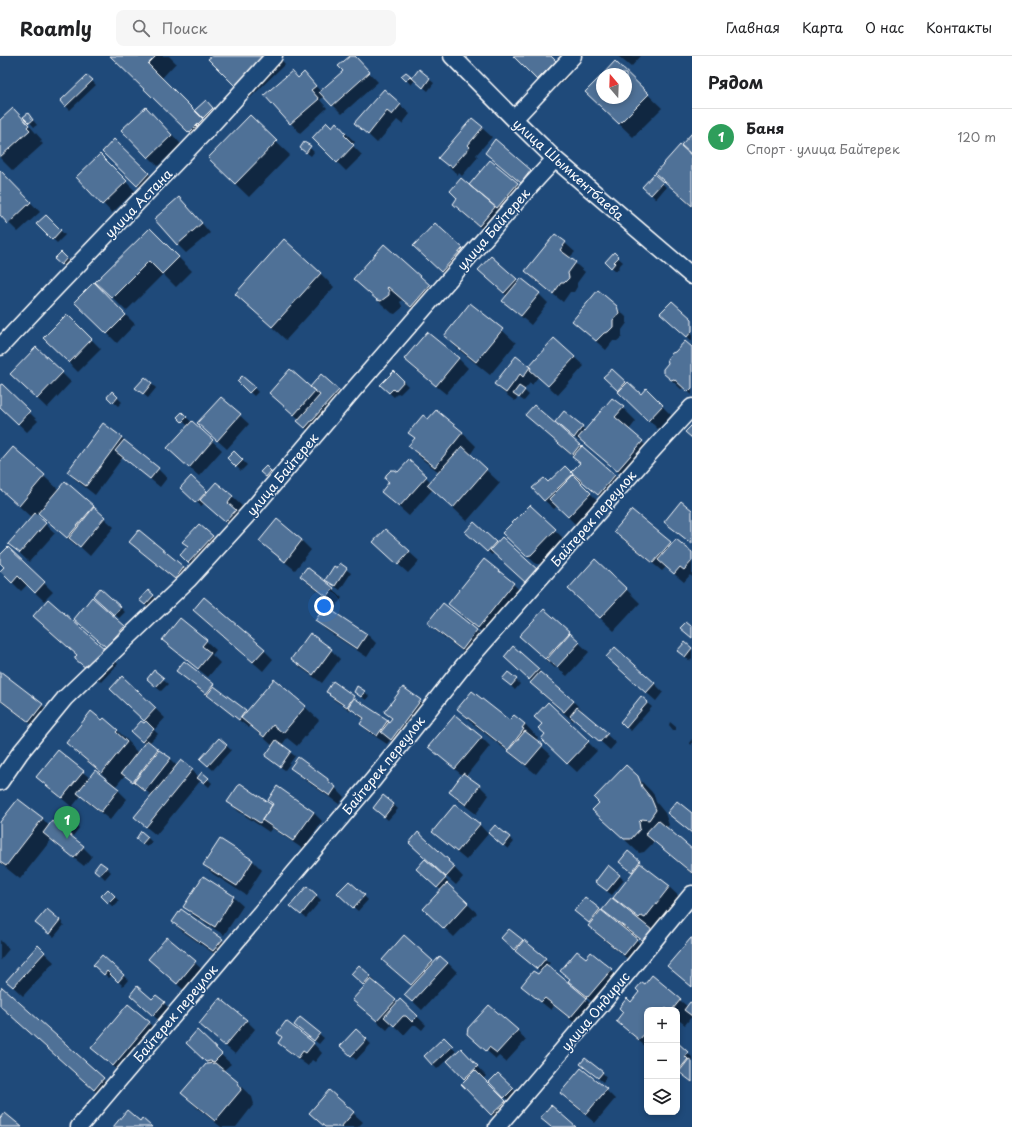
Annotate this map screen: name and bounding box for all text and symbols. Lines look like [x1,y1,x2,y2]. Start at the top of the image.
search box [116,10,396,46]
text: Roamly [20,14,92,42]
text: Поиск [162,16,207,39]
icon: search [130,17,152,39]
text: Главная [726,17,780,38]
text: Карта [802,17,843,38]
text: О нас [865,17,904,38]
text: Контакты [926,17,992,38]
north arrow [596,68,632,104]
text: Рядом [708,69,763,95]
street label: улица Шымкентбаева [509,114,630,225]
text: Баня [746,116,784,139]
text: 1 [718,127,724,146]
text: 120 m [957,127,996,146]
text: Спорт · улица Байтерек [746,139,900,158]
street label: улица Астана [100,164,177,242]
street label: улица Байтерек [452,184,534,274]
street label: улица Байтерек [242,428,323,520]
street label: Байтерек переулок [546,466,640,570]
your location [314,596,334,616]
street label: Байтерек переулок [337,711,429,818]
pin: 1 [54,806,80,839]
street label: Байтерек переулок [129,960,222,1066]
street label: улица Ондирис [556,967,634,1055]
map controls [644,1007,680,1115]
button: + [644,1007,680,1043]
button: − [644,1043,680,1079]
button: layers [644,1079,680,1115]

